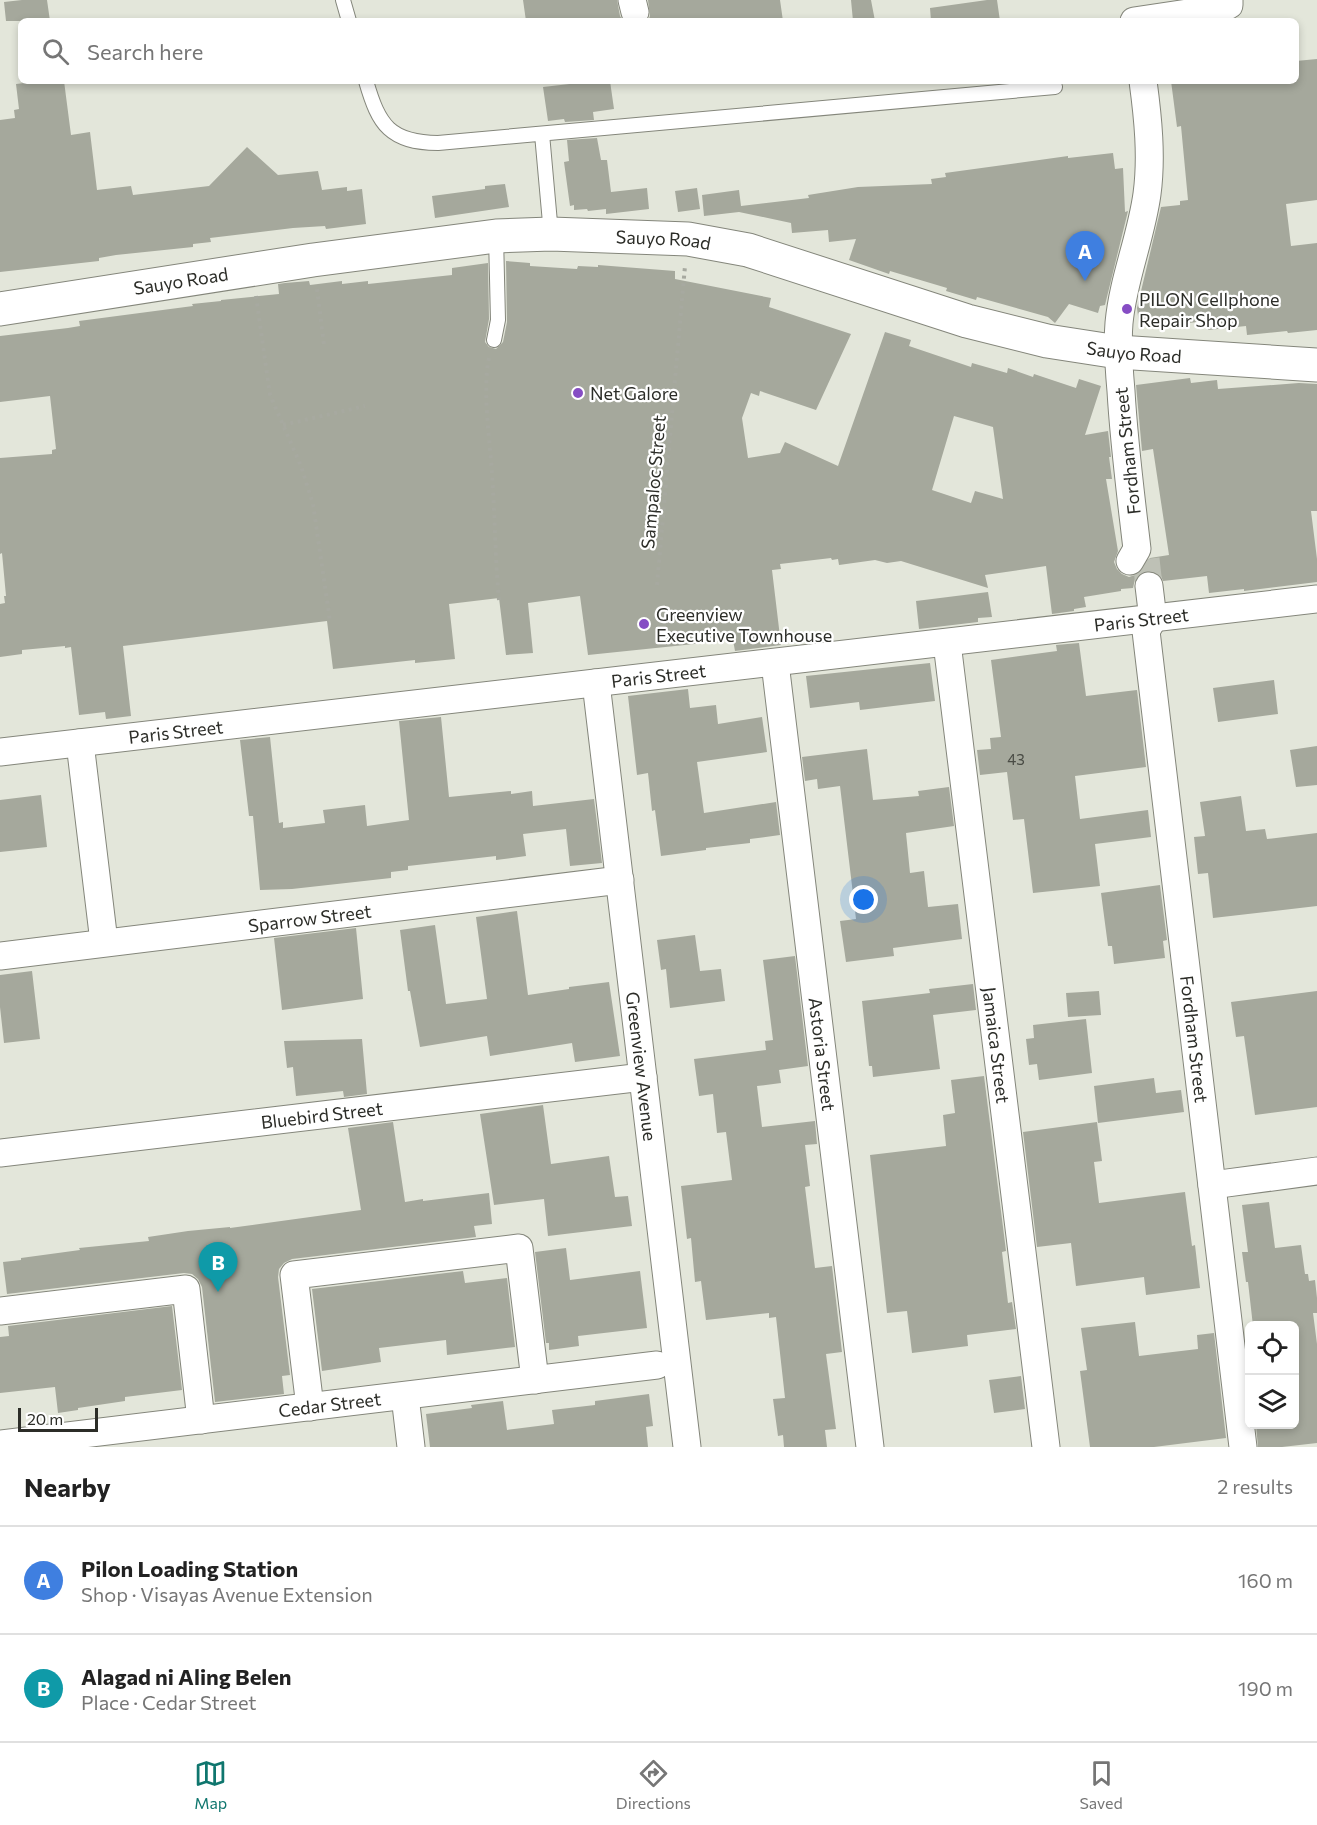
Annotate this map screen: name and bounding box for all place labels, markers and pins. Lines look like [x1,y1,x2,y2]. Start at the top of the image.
pin: A [1066,232,1104,281]
place label: PILON Cellphone Repair Shop [1139,288,1280,331]
marker: PILON Cellphone Repair Shop [1120,302,1134,316]
place label: Net Galore [590,382,678,404]
marker: Net Galore [571,386,585,400]
place label: Greenview Executive Townhouse [656,603,832,646]
marker: Greenview Executive Townhouse [637,617,651,631]
pin: B [198,1242,238,1292]

